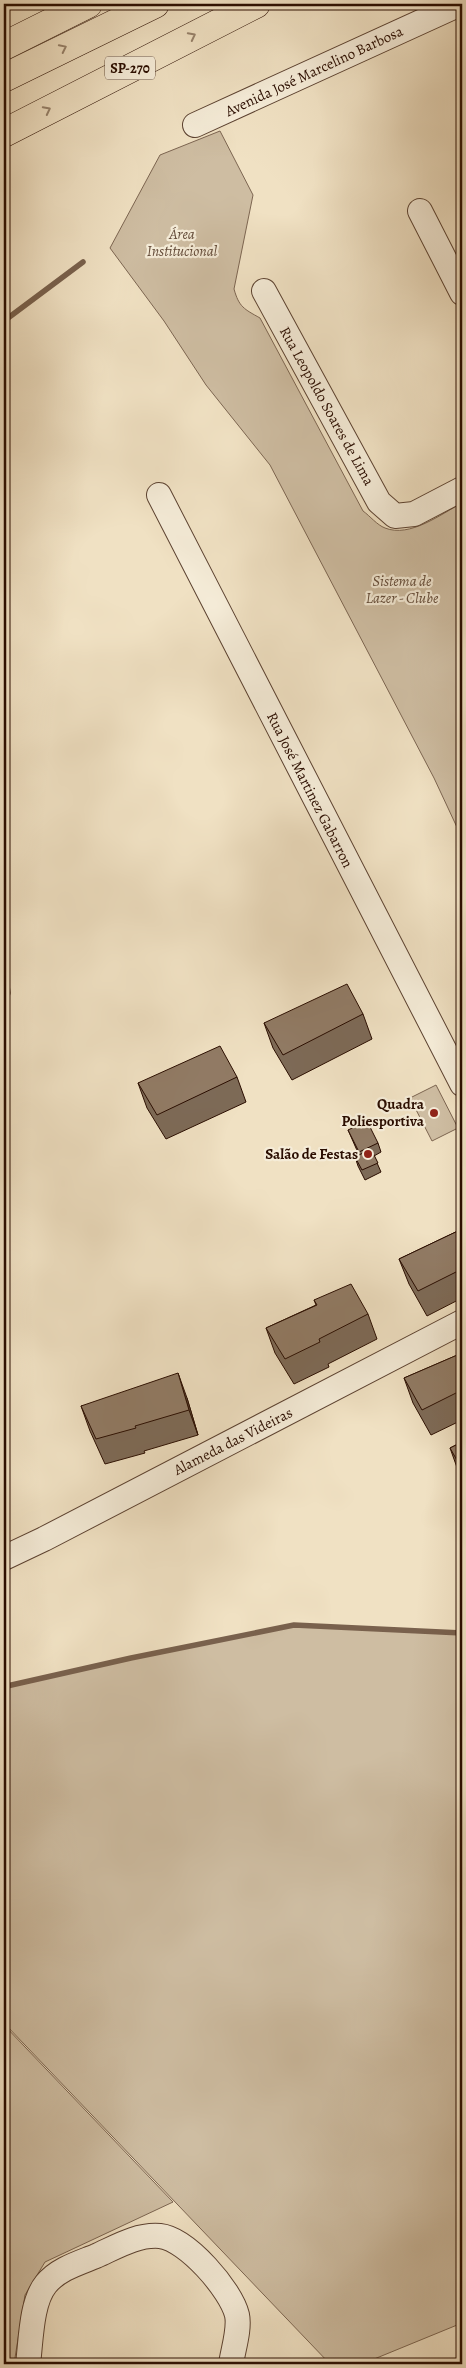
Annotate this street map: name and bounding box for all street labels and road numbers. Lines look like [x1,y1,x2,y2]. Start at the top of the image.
street label: Avenida José Marcelino Barbosa [221,21,406,121]
road number: SP-270 [105,56,155,80]
street label: Rua Leopoldo Soares de Lima [275,323,379,489]
street label: Rua José Martinez Gabarron [262,709,358,871]
street label: Alameda das Videiras [169,1402,296,1480]

